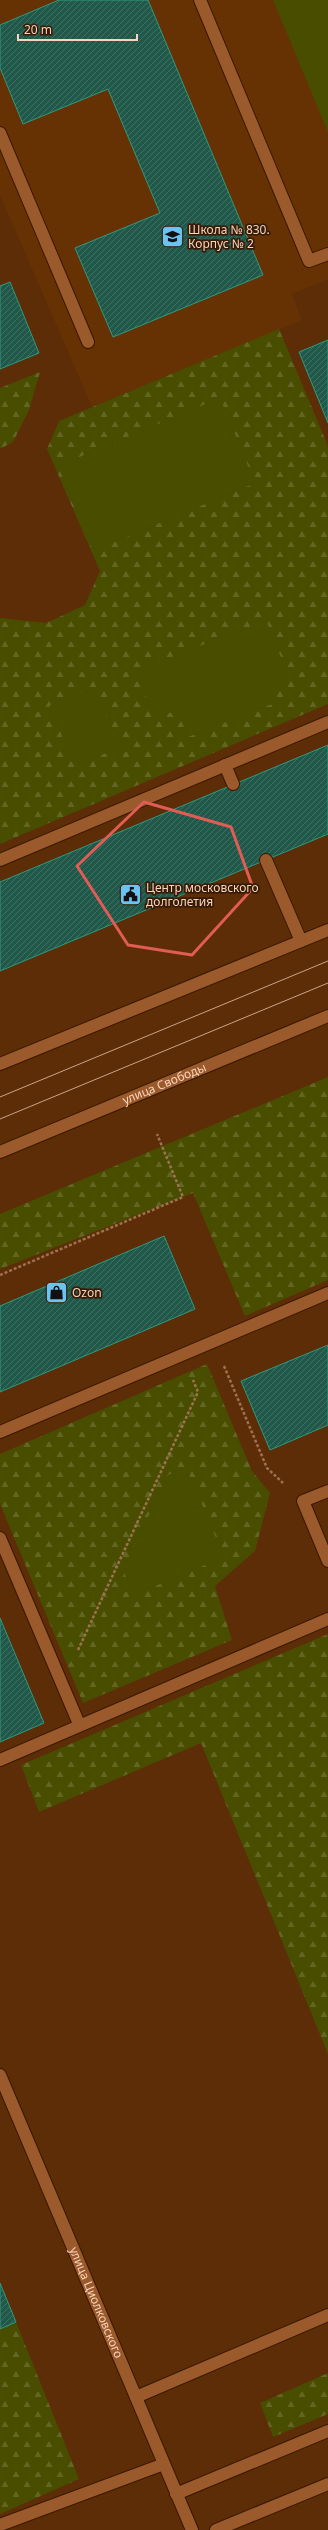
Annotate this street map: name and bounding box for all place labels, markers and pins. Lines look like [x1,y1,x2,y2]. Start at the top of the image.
place label: Школа № 830. Корпус № 2 [188,221,270,252]
school or university icon: Школа № 830. Корпус № 2 [160,224,186,250]
place label: Центр московского долголетия [146,879,259,910]
public building icon: Центр московского долголетия [117,882,143,908]
shop icon: Ozon [44,1280,70,1306]
place label: Ozon [72,1284,102,1301]

